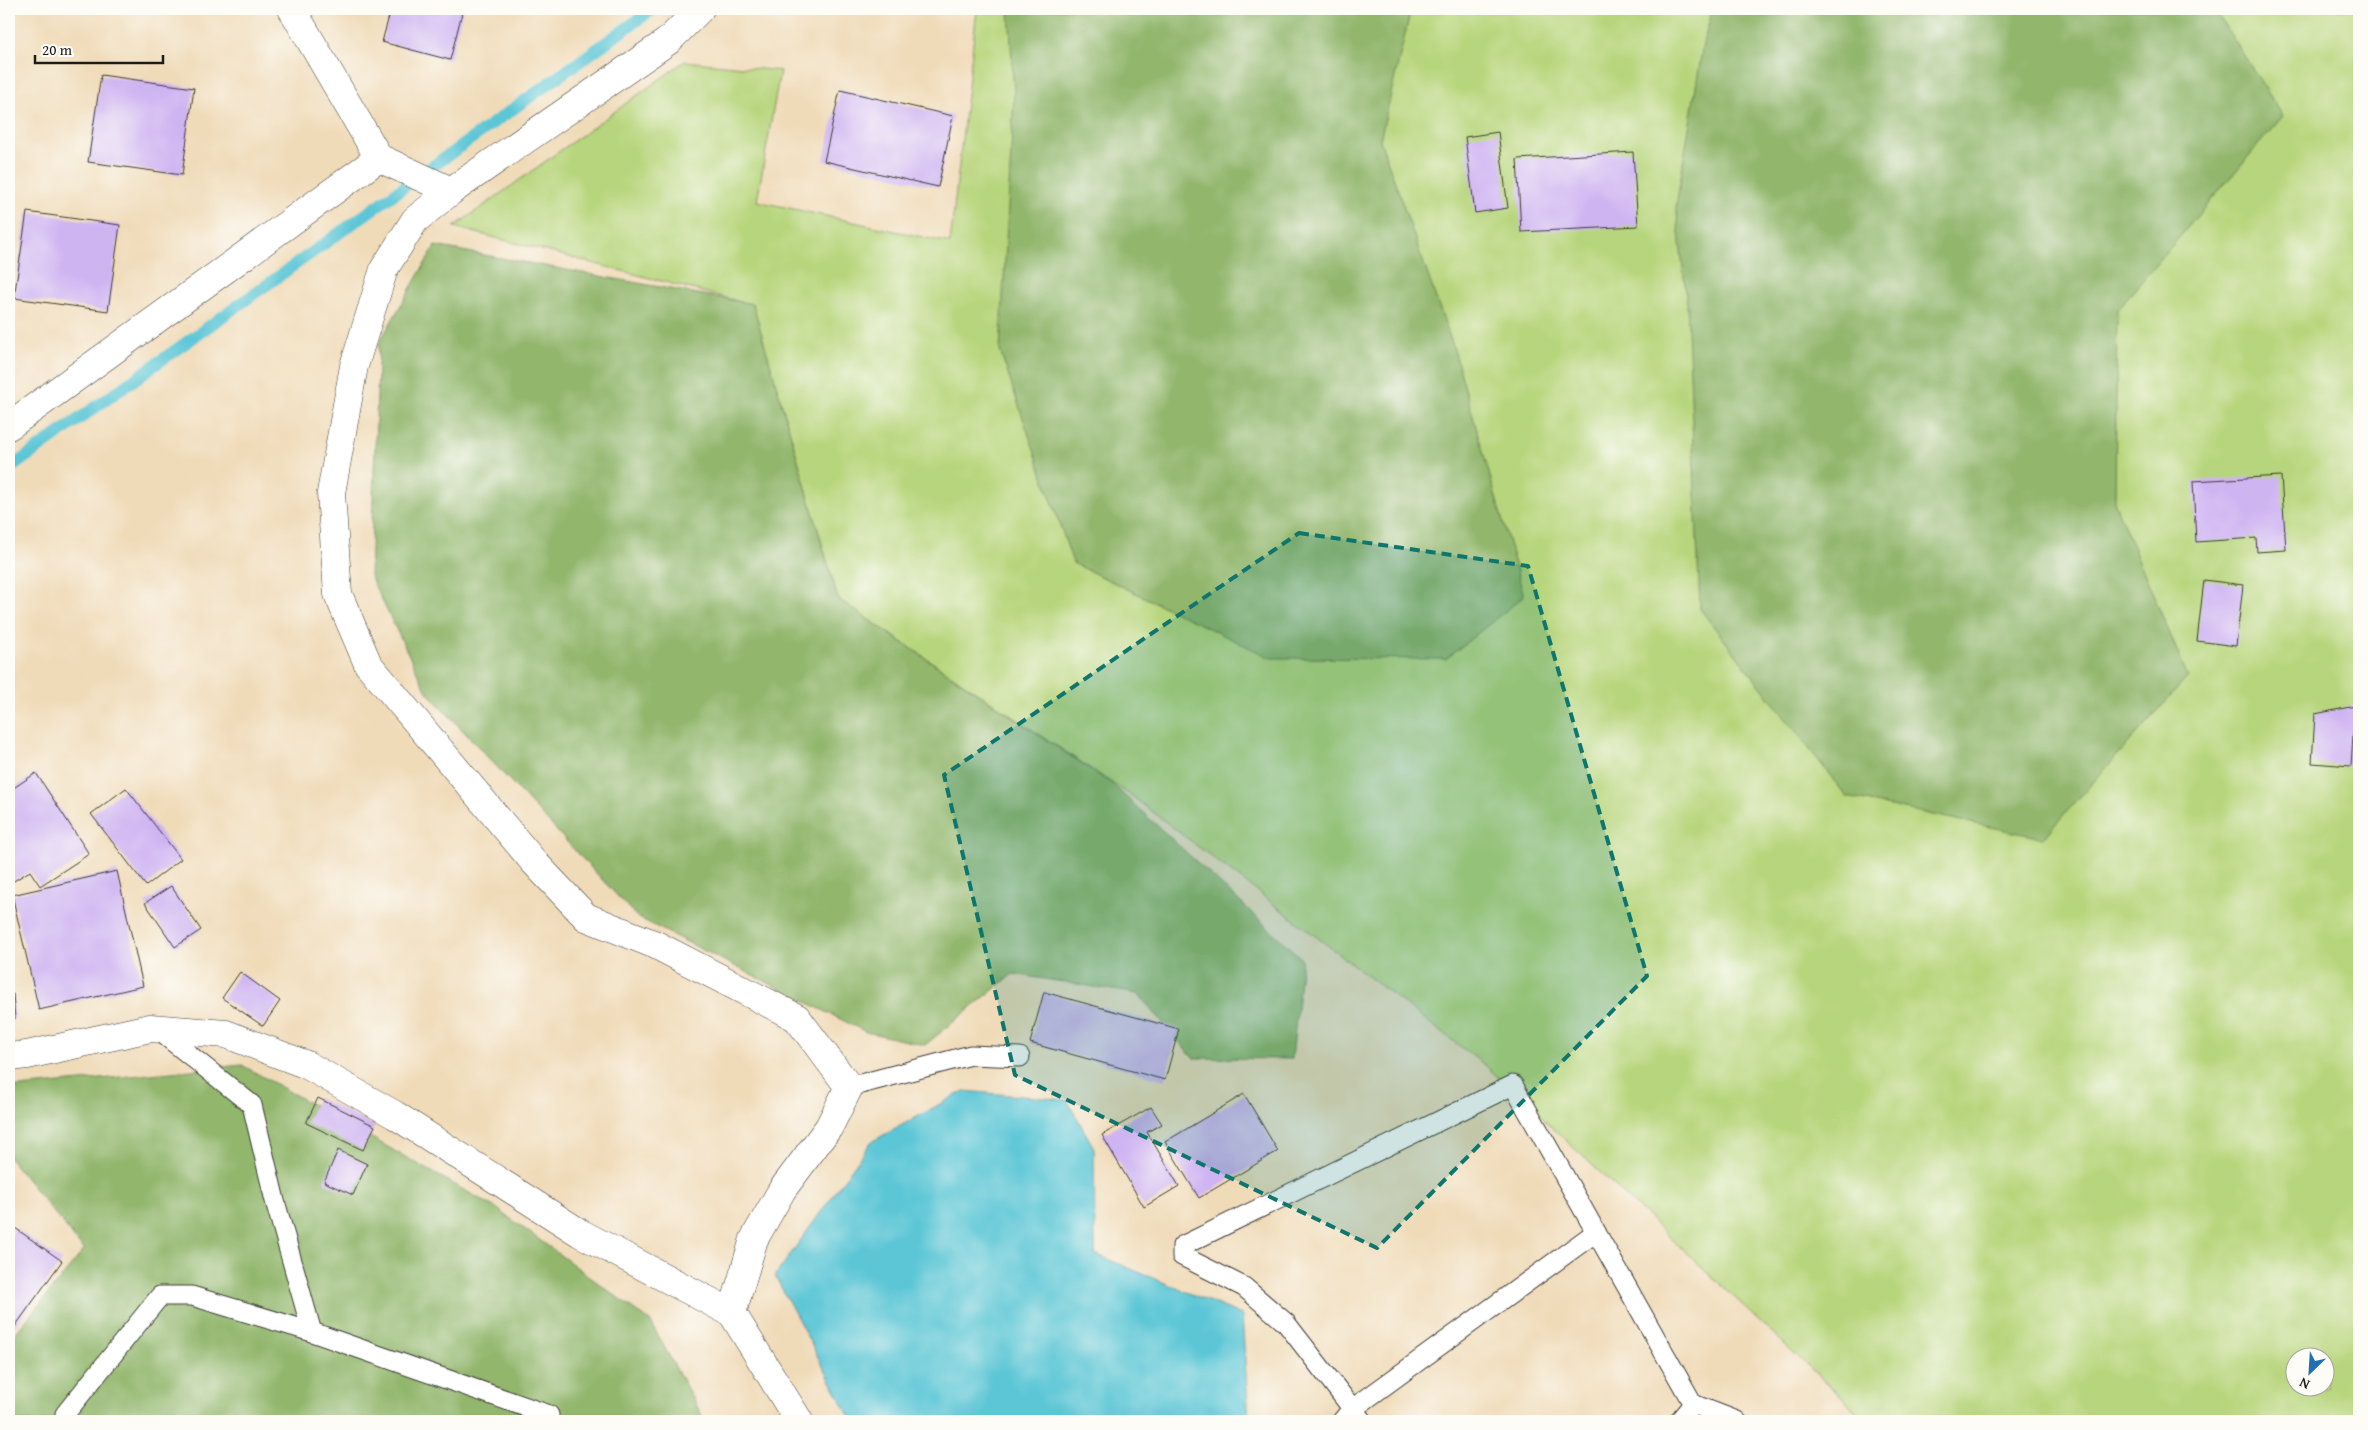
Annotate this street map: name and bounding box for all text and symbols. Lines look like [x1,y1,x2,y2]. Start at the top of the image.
scale bar [35,32,162,64]
text: 20 m [42,39,73,60]
north arrow [2286,1348,2336,1398]
text: N [2295,1372,2313,1395]

